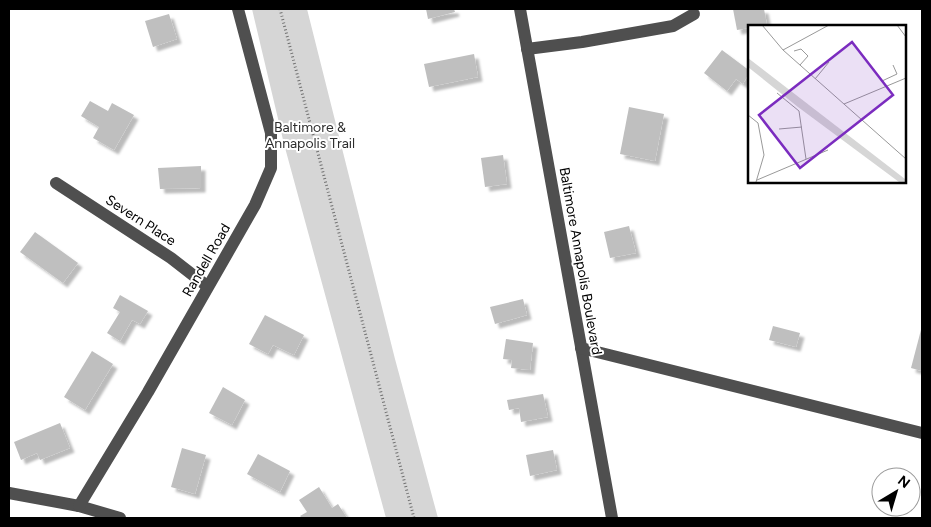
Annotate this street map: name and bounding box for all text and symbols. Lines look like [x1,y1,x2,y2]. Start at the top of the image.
inset map [748,25,906,182]
park label: Baltimore & Annapolis Trail [265,119,355,152]
street label: Baltimore Annapolis Boulevard [556,166,605,356]
street label: Severn Place [102,191,179,250]
street label: Randell Road [179,221,234,300]
north arrow [871,467,921,517]
text: N [894,472,913,492]

